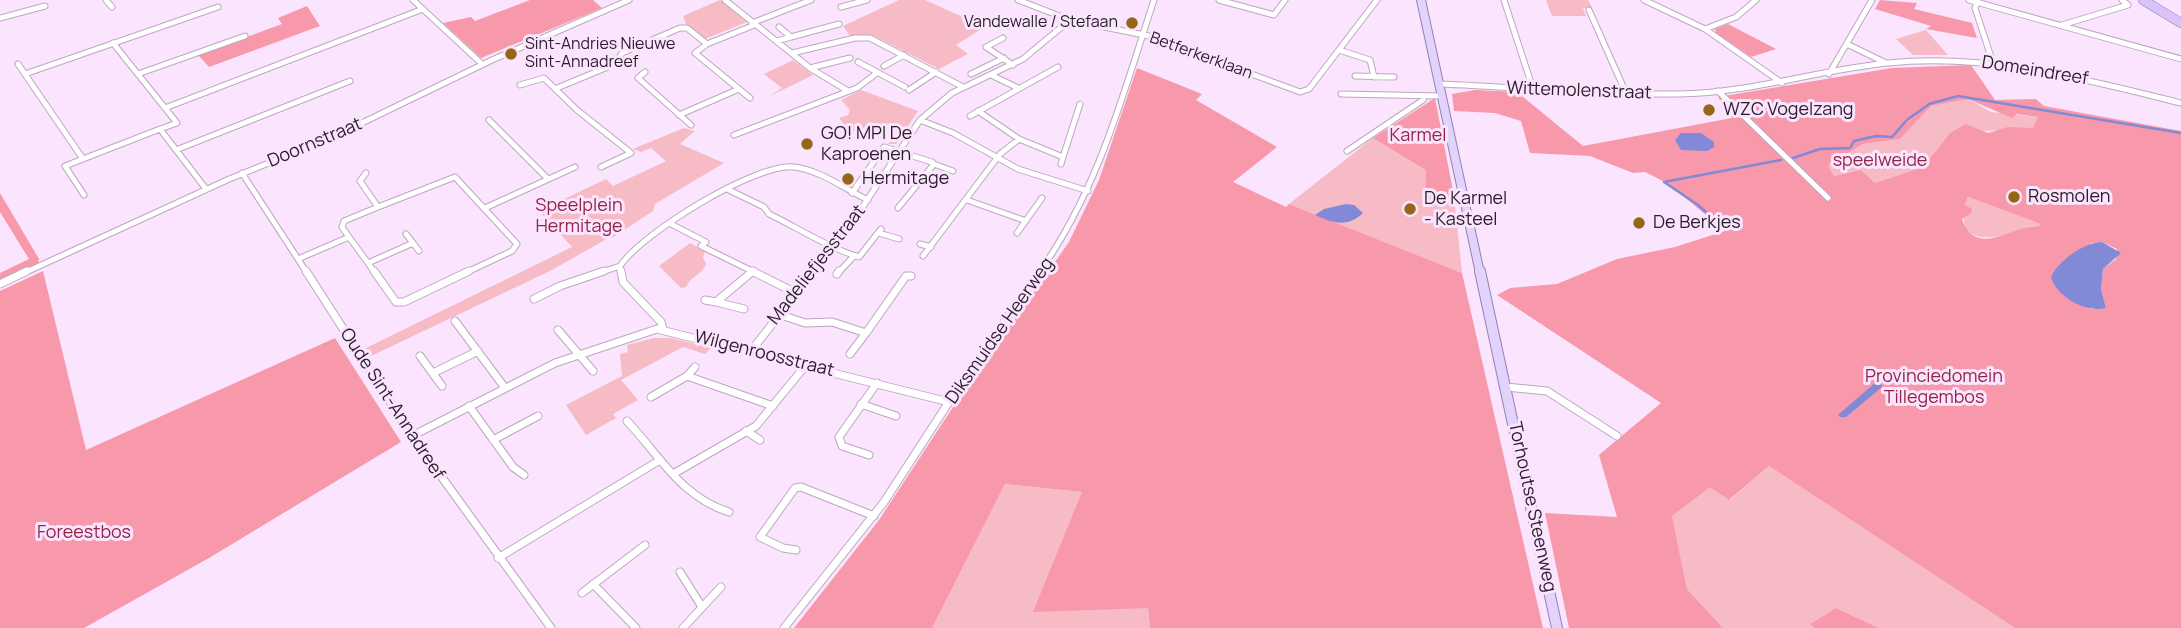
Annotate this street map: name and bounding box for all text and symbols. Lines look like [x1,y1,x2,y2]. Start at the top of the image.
place label: Vandewalle / Stefaan [964,13,1118,33]
marker: Vandewalle / Stefaan [1124,15,1140,31]
street label: Betferkerklaan [1147,29,1255,83]
place label: Sint-Andries Nieuwe Sint-Annadreef [525,35,675,73]
marker: Sint-Andries Nieuwe Sint-Annadreef [503,46,519,62]
street label: Domeindreef [1980,52,2090,90]
street label: Wittemolenstraat [1506,78,1652,104]
place label: WZC Vogelzang [1723,99,1854,121]
marker: WZC Vogelzang [1701,102,1717,118]
street label: Doornstraat [264,113,366,173]
place label: GO! MPI De Kaproenen [821,123,912,166]
park label: Karmel [1389,125,1447,147]
marker: GO! MPI De Kaproenen [799,136,815,152]
park label: speelweide [1833,150,1927,172]
place label: Hermitage [862,168,949,190]
marker: Hermitage [840,171,856,187]
place label: Rosmolen [2028,186,2110,208]
place label: De Karmel - Kasteel [1424,188,1507,230]
marker: Rosmolen [2006,189,2022,205]
park label: Speelplein Hermitage [535,195,623,238]
street label: Madeliefjesstraat [764,201,870,329]
marker: De Karmel - Kasteel [1402,201,1418,217]
place label: De Berkjes [1653,212,1741,234]
marker: De Berkjes [1631,215,1647,231]
street label: Diksmuidse Heerweg [941,254,1059,408]
street label: Oude Sint-Annadreef [335,324,449,484]
street label: Wilgenroosstraat [692,326,836,382]
park label: Provinciedomein Tillegembos [1865,366,2003,408]
street label: Torhoutse Steenweg [1503,420,1561,594]
park label: Foreestbos [37,522,131,544]

